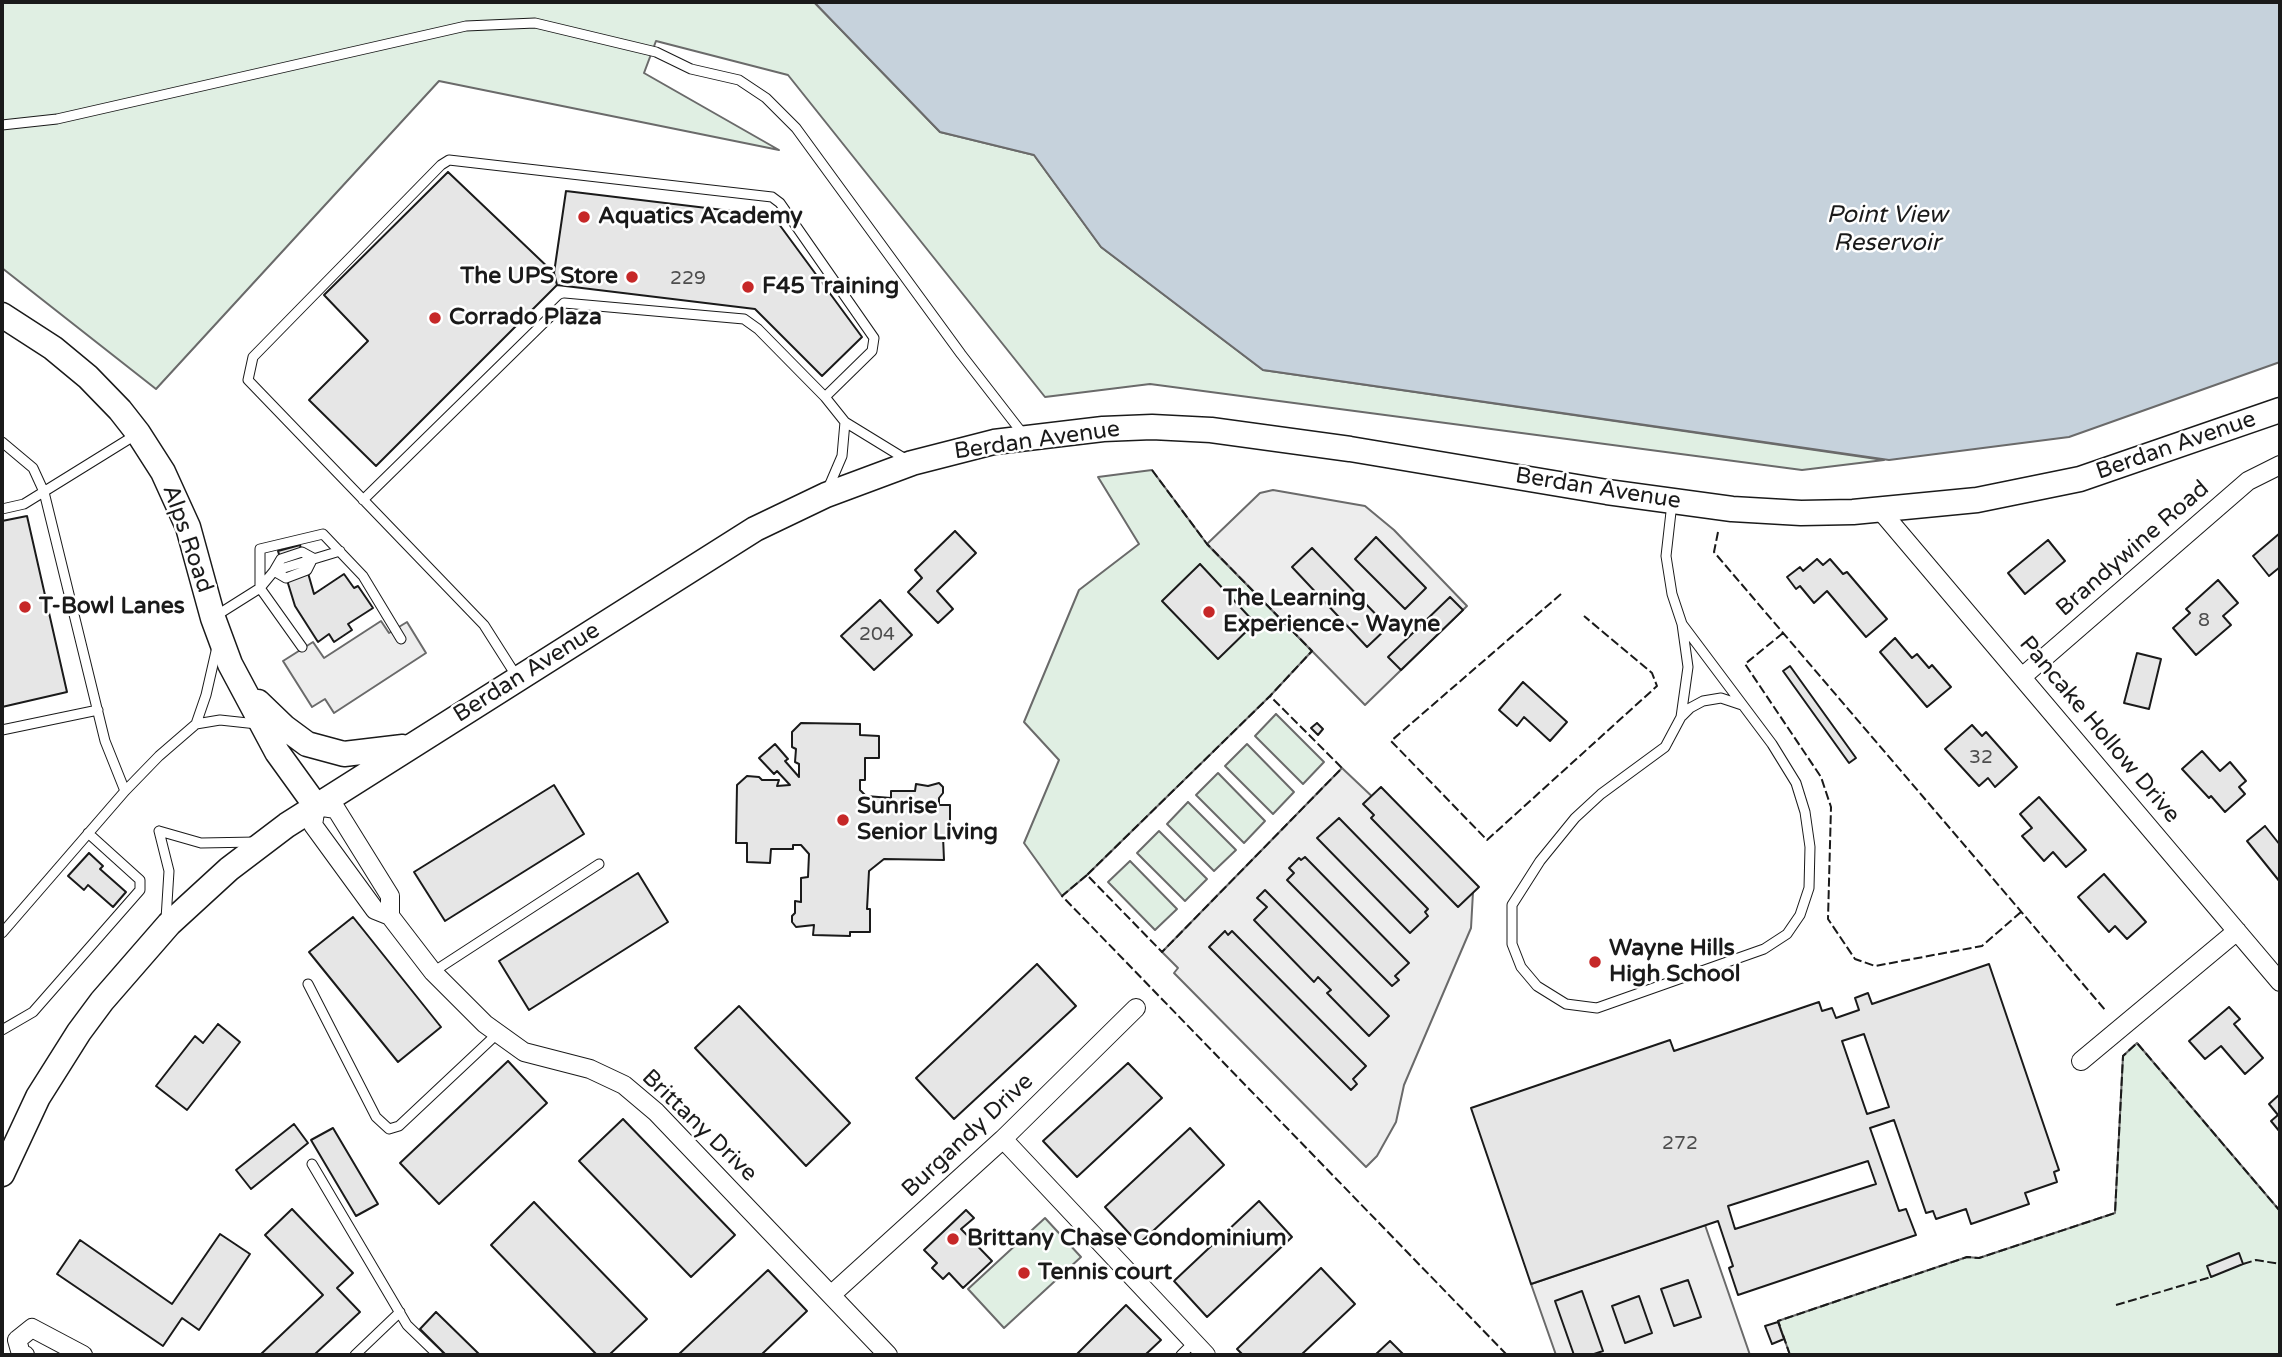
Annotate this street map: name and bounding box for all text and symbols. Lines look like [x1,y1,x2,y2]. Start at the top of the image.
water label: Point View Reservoir [1827,202,1947,258]
place label: Aquatics Academy [598,203,803,231]
marker: Aquatics Academy [576,209,592,225]
place label: The UPS Store [460,263,618,291]
house number: 229 [670,268,706,290]
marker: The UPS Store [624,269,640,285]
place label: F45 Training [762,273,899,301]
marker: F45 Training [740,279,756,295]
place label: Corrado Plaza [449,304,602,332]
marker: Corrado Plaza [427,310,443,326]
street label: Berdan Avenue [2093,406,2259,486]
street label: Berdan Avenue [952,416,1122,466]
street label: Berdan Avenue [1513,462,1683,516]
street label: Brandywine Road [2051,475,2215,623]
street label: Alps Road [156,482,218,596]
place label: The Learning Experience - Wayne [1223,585,1440,639]
place label: T-Bowl Lanes [39,593,185,621]
marker: T-Bowl Lanes [17,599,33,615]
marker: The Learning Experience - Wayne [1201,604,1217,620]
house number: 8 [2198,610,2210,632]
street label: Berdan Avenue [449,617,605,729]
house number: 204 [859,624,895,646]
street label: Pancake Hollow Drive [2013,631,2185,829]
house number: 32 [1969,747,1993,769]
place label: Sunrise Senior Living [857,793,998,847]
marker: Sunrise Senior Living [835,812,851,828]
place label: Wayne Hills High School [1609,935,1740,989]
marker: Wayne Hills High School [1587,954,1603,970]
street label: Brittany Drive [636,1064,762,1188]
street label: Burgandy Drive [897,1068,1039,1204]
house number: 272 [1662,1133,1698,1155]
place label: Brittany Chase Condominium [967,1225,1287,1253]
marker: Brittany Chase Condominium [945,1231,961,1247]
place label: Tennis court [1038,1259,1172,1287]
marker: Tennis court [1016,1265,1032,1281]

